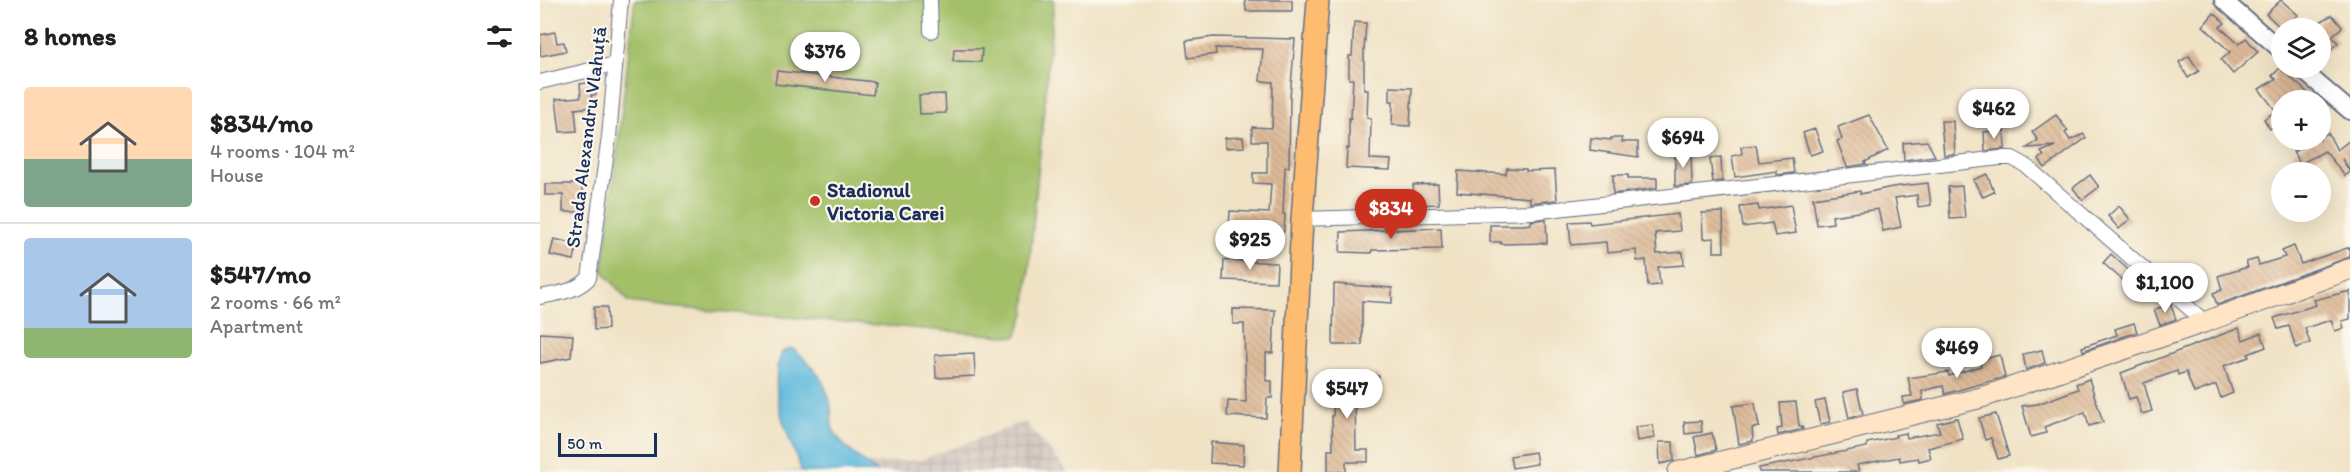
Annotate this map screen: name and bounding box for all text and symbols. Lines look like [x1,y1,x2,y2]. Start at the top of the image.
map controls [2271,18,2331,222]
button: layers [2271,18,2331,78]
text: 8 homes [24,20,116,52]
icon: filters [483,20,516,53]
street label: Strada Alexandru Vlahuță [561,24,612,249]
pin: $376 [789,32,861,83]
text: $376 [804,39,846,63]
pin: $462 [1958,89,2030,140]
button: + [2271,90,2331,150]
text: $462 [1972,96,2016,120]
text: $834/mo [210,107,313,139]
icon: home [72,111,144,183]
pin: $694 [1647,118,1719,169]
text: $694 [1661,125,1705,149]
text: 4 rooms · 104 m² [210,139,355,163]
button: − [2271,162,2331,222]
text: House [210,163,264,187]
place label: Stadionul Victoria Carei [827,178,944,225]
pin: $834 [1355,189,1427,240]
marker: Stadionul Victoria Carei [808,194,822,208]
text: $834 [1369,196,1413,220]
pin: $925 [1214,220,1286,271]
text: $925 [1229,227,1271,251]
text: $547/mo [210,258,311,290]
icon: home [72,262,144,334]
pin: $1,100 [2116,263,2214,314]
text: $1,100 [2136,270,2194,294]
text: 2 rooms · 66 m² [210,290,341,314]
text: Apartment [210,314,303,338]
pin: $469 [1921,328,1993,379]
text: $469 [1935,335,1979,359]
pin: $547 [1311,369,1383,420]
text: $547 [1326,376,1368,400]
scale bar [558,430,657,458]
text: 50 m [567,434,602,453]

